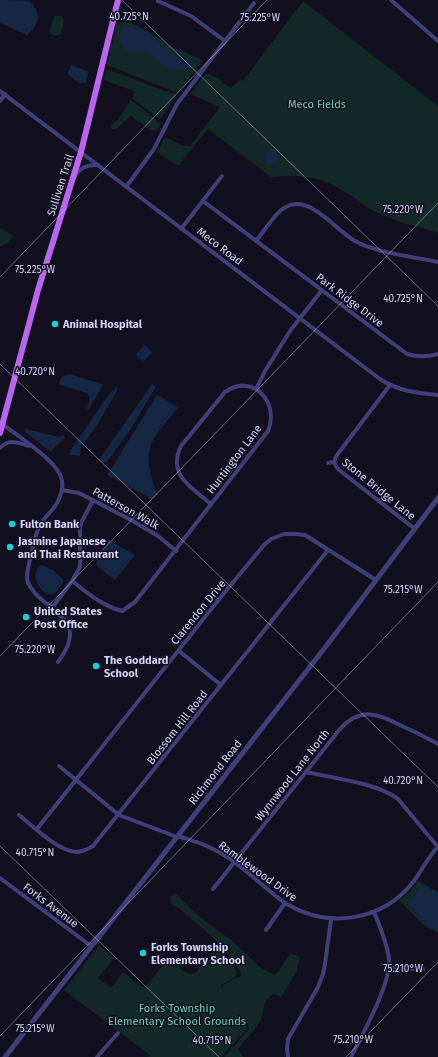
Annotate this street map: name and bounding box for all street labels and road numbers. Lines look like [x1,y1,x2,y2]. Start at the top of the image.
street label: Sullivan Trail [44,153,77,218]
street label: Meco Road [194,225,245,268]
street label: Park Ridge Drive [313,271,386,330]
street label: Huntington Lane [204,422,265,496]
street label: Stone Bridge Lane [339,456,418,523]
street label: Patterson Walk [90,485,162,532]
street label: Clarendon Drive [168,577,229,647]
street label: Blossom Hill Road [144,688,210,767]
street label: Wynnwood Lane North [253,727,332,824]
street label: Richmond Road [186,737,245,807]
street label: Ramblewood Drive [216,839,299,904]
street label: Forks Avenue [21,880,81,930]

